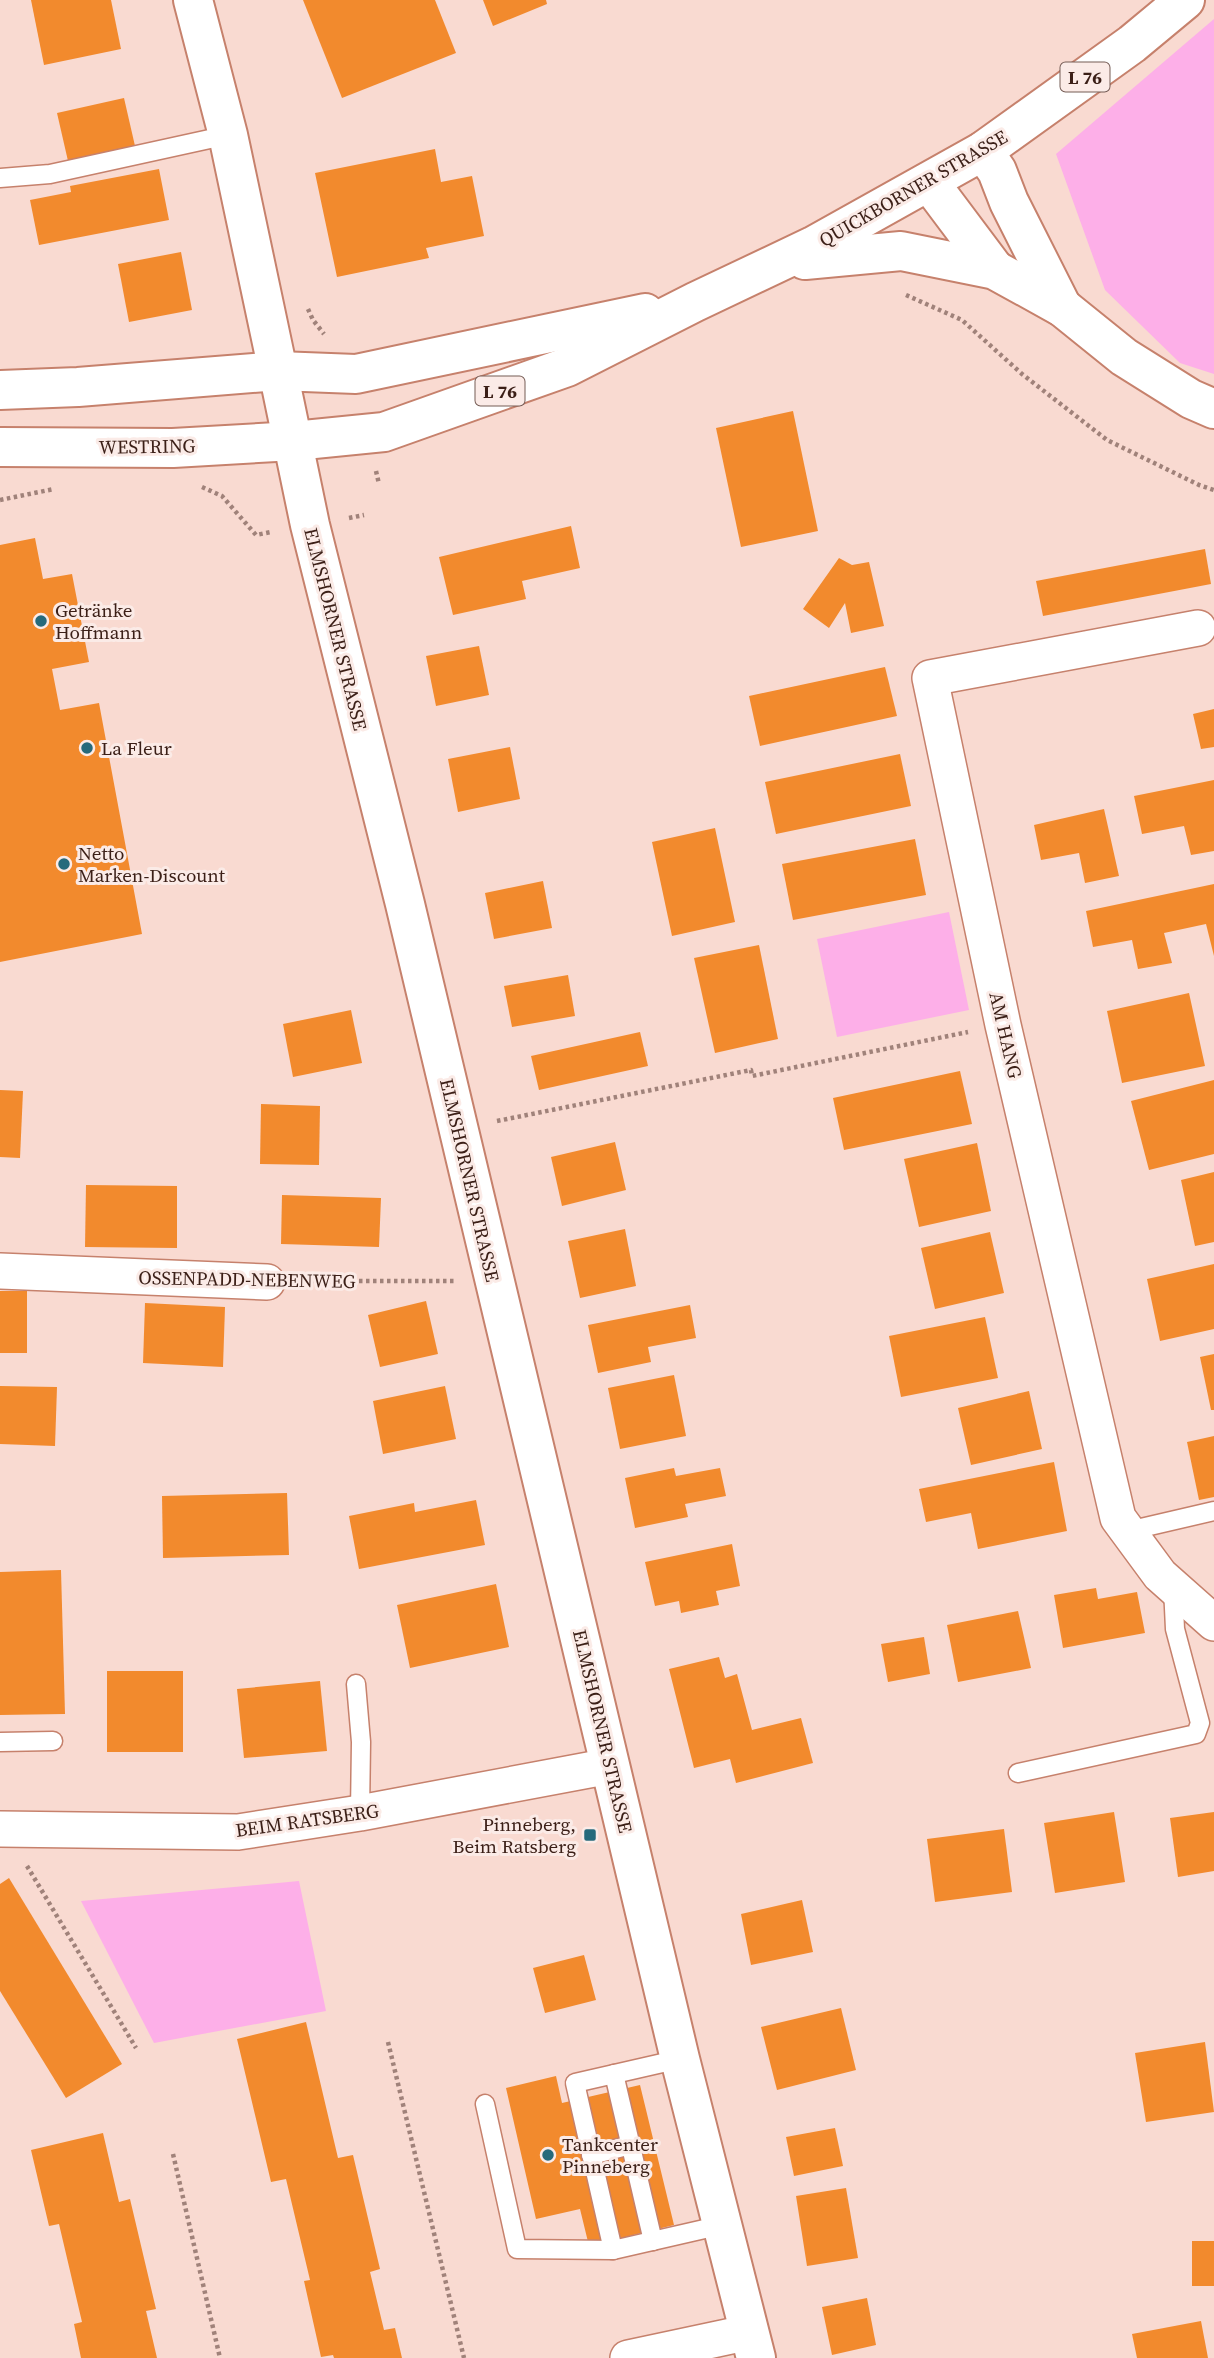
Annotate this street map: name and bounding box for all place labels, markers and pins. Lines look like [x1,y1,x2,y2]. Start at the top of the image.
place label: Getränke Hoffmann [55,597,142,645]
marker: Getränke Hoffmann [33,613,49,629]
place label: La Fleur [101,735,172,761]
marker: La Fleur [79,740,95,756]
place label: Netto Marken-Discount [78,840,226,888]
marker: Netto Marken-Discount [56,856,72,872]
place label: Pinneberg, Beim Ratsberg [453,1811,576,1859]
marker: Pinneberg, Beim Ratsberg [582,1827,598,1843]
place label: Tankcenter Pinneberg [562,2131,658,2179]
marker: Tankcenter Pinneberg [540,2147,556,2163]

